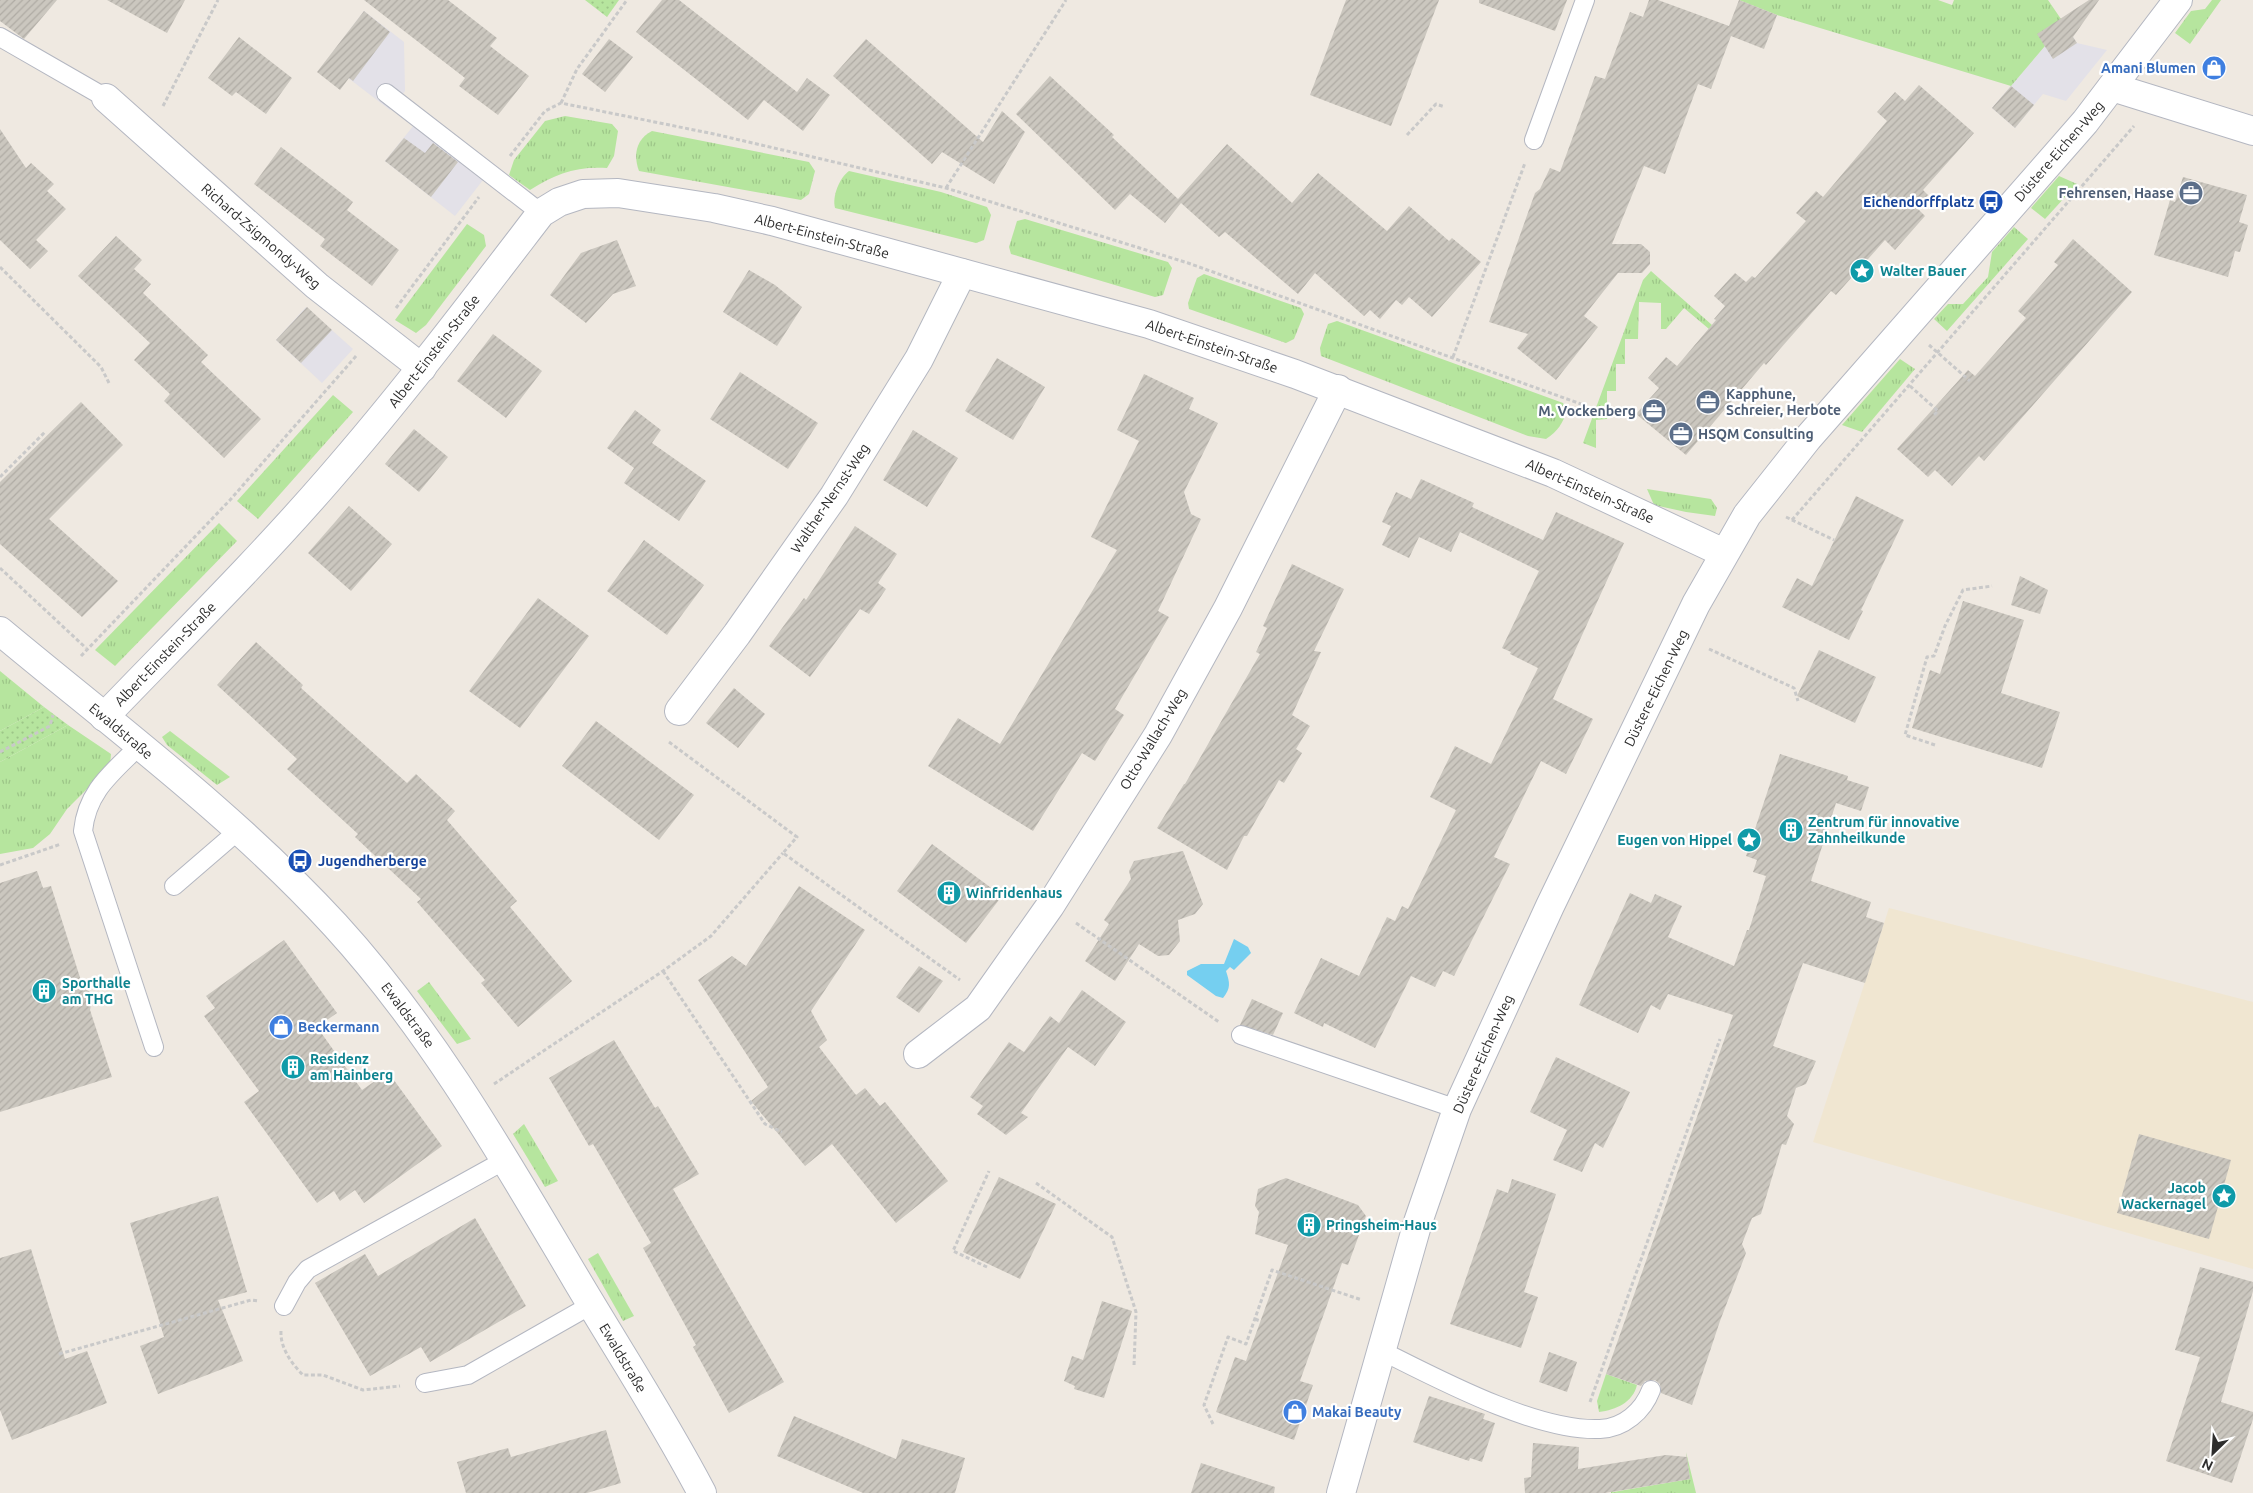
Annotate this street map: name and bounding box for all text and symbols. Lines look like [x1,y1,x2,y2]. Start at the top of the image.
shop icon: Amani Blumen [2201,55,2227,81]
place label: Amani Blumen [2101,60,2196,76]
street label: Düstere-Eichen-Weg [2011,97,2107,205]
street label: Richard-Zsigmondy-Weg [198,180,324,292]
office icon: Fehrensen, Haase [2178,180,2204,206]
place label: Fehrensen, Haase [2058,185,2174,201]
bus stop icon: Eichendorffplatz [1978,189,2004,215]
place label: Eichendorffplatz [1863,194,1974,210]
street label: Albert-Einstein-Straße [753,210,891,262]
place icon: Walter Bauer [1849,258,1875,284]
place label: Walter Bauer [1880,263,1967,279]
street label: Albert-Einstein-Straße [385,291,483,411]
street label: Albert-Einstein-Straße [1144,316,1280,376]
place label: Kapphune, Schreier, Herbote [1726,386,1841,418]
office icon: Kapphune, Schreier, Herbote [1695,389,1721,415]
office icon: M. Vockenberg [1641,398,1667,424]
place label: M. Vockenberg [1538,403,1636,419]
office icon: HSQM Consulting [1668,421,1694,447]
place label: HSQM Consulting [1698,426,1814,442]
street label: Walther-Nernst-Weg [787,440,873,556]
street label: Albert-Einstein-Straße [1523,455,1657,527]
street label: Albert-Einstein-Straße [111,599,219,709]
street label: Düstere-Eichen-Weg [1621,627,1691,749]
street label: Otto-Wallach-Weg [1116,685,1190,793]
street label: Ewaldstraße [86,700,156,762]
place label: Zentrum für innovative Zahnheilkunde [1808,814,1960,846]
building icon: Zentrum für innovative Zahnheilkunde [1778,817,1804,843]
place icon: Eugen von Hippel [1736,827,1762,853]
place label: Eugen von Hippel [1617,832,1732,848]
bus stop icon: Jugendherberge [287,848,313,874]
place label: Jugendherberge [318,853,427,869]
building icon: Winfridenhaus [936,880,962,906]
place label: Winfridenhaus [966,885,1063,901]
place label: Sporthalle am THG [62,975,131,1007]
building icon: Sporthalle am THG [31,978,57,1004]
street label: Ewaldstraße [378,979,438,1051]
street label: Düstere-Eichen-Weg [1450,992,1516,1116]
shop icon: Beckermann [268,1014,294,1040]
place label: Beckermann [298,1019,380,1035]
place label: Residenz am Hainberg [310,1051,393,1083]
building icon: Residenz am Hainberg [280,1054,306,1080]
place label: Jacob Wackernagel [2121,1180,2206,1212]
place icon: Jacob Wackernagel [2211,1183,2237,1209]
building icon: Pringsheim-Haus [1296,1212,1322,1238]
place label: Pringsheim-Haus [1326,1217,1437,1233]
street label: Ewaldstraße [596,1321,650,1395]
shop icon: Makai Beauty [1282,1399,1308,1425]
place label: Makai Beauty [1312,1404,1402,1420]
north arrow [2188,1428,2238,1478]
text: N [2199,1455,2216,1474]

